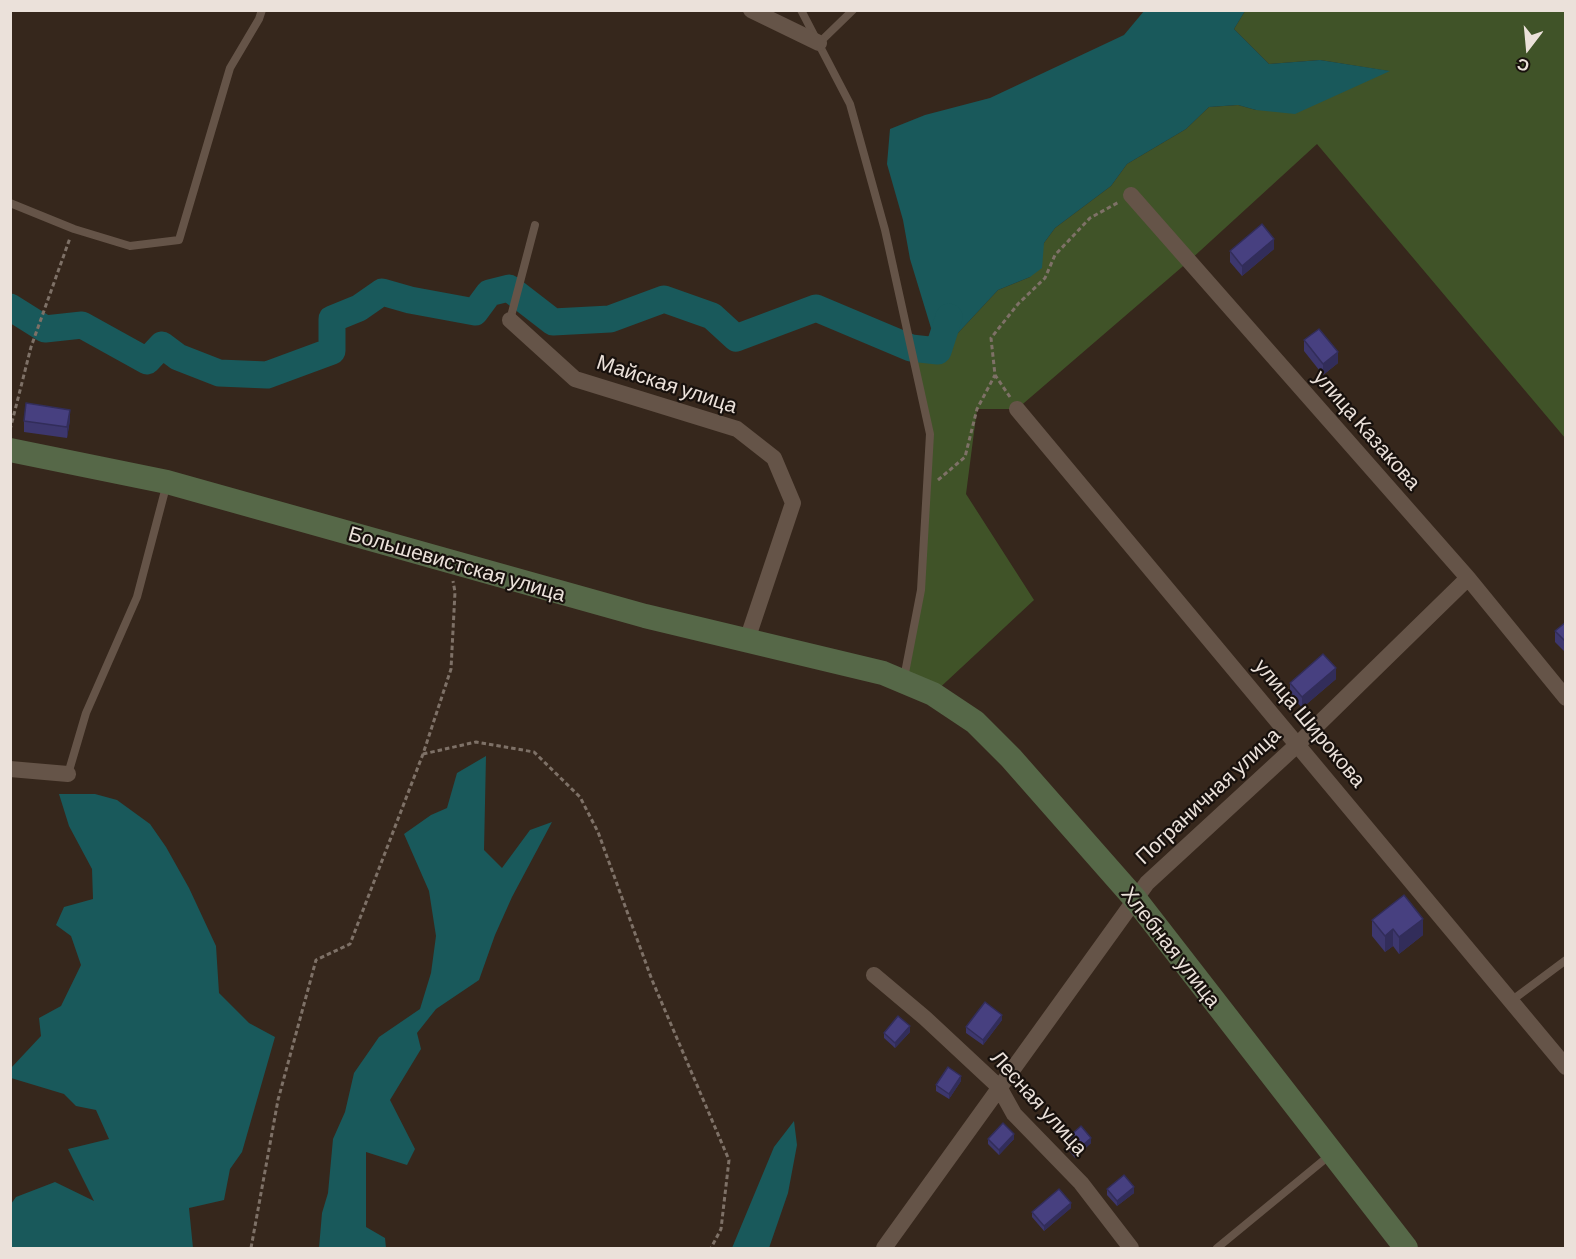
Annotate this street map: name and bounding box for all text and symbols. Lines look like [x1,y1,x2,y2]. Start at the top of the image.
north arrow [1498,18,1558,78]
text: С [1515,55,1531,77]
street label: Майская улица [594,349,740,419]
street label: улица Казакова [1308,365,1426,495]
street label: Большевистская улица [346,521,568,607]
street label: улица Широкова [1249,654,1371,792]
street label: Пограничная улица [1130,722,1286,870]
street label: Хлебная улица [1116,882,1226,1012]
street label: Лесная улица [985,1045,1093,1161]

